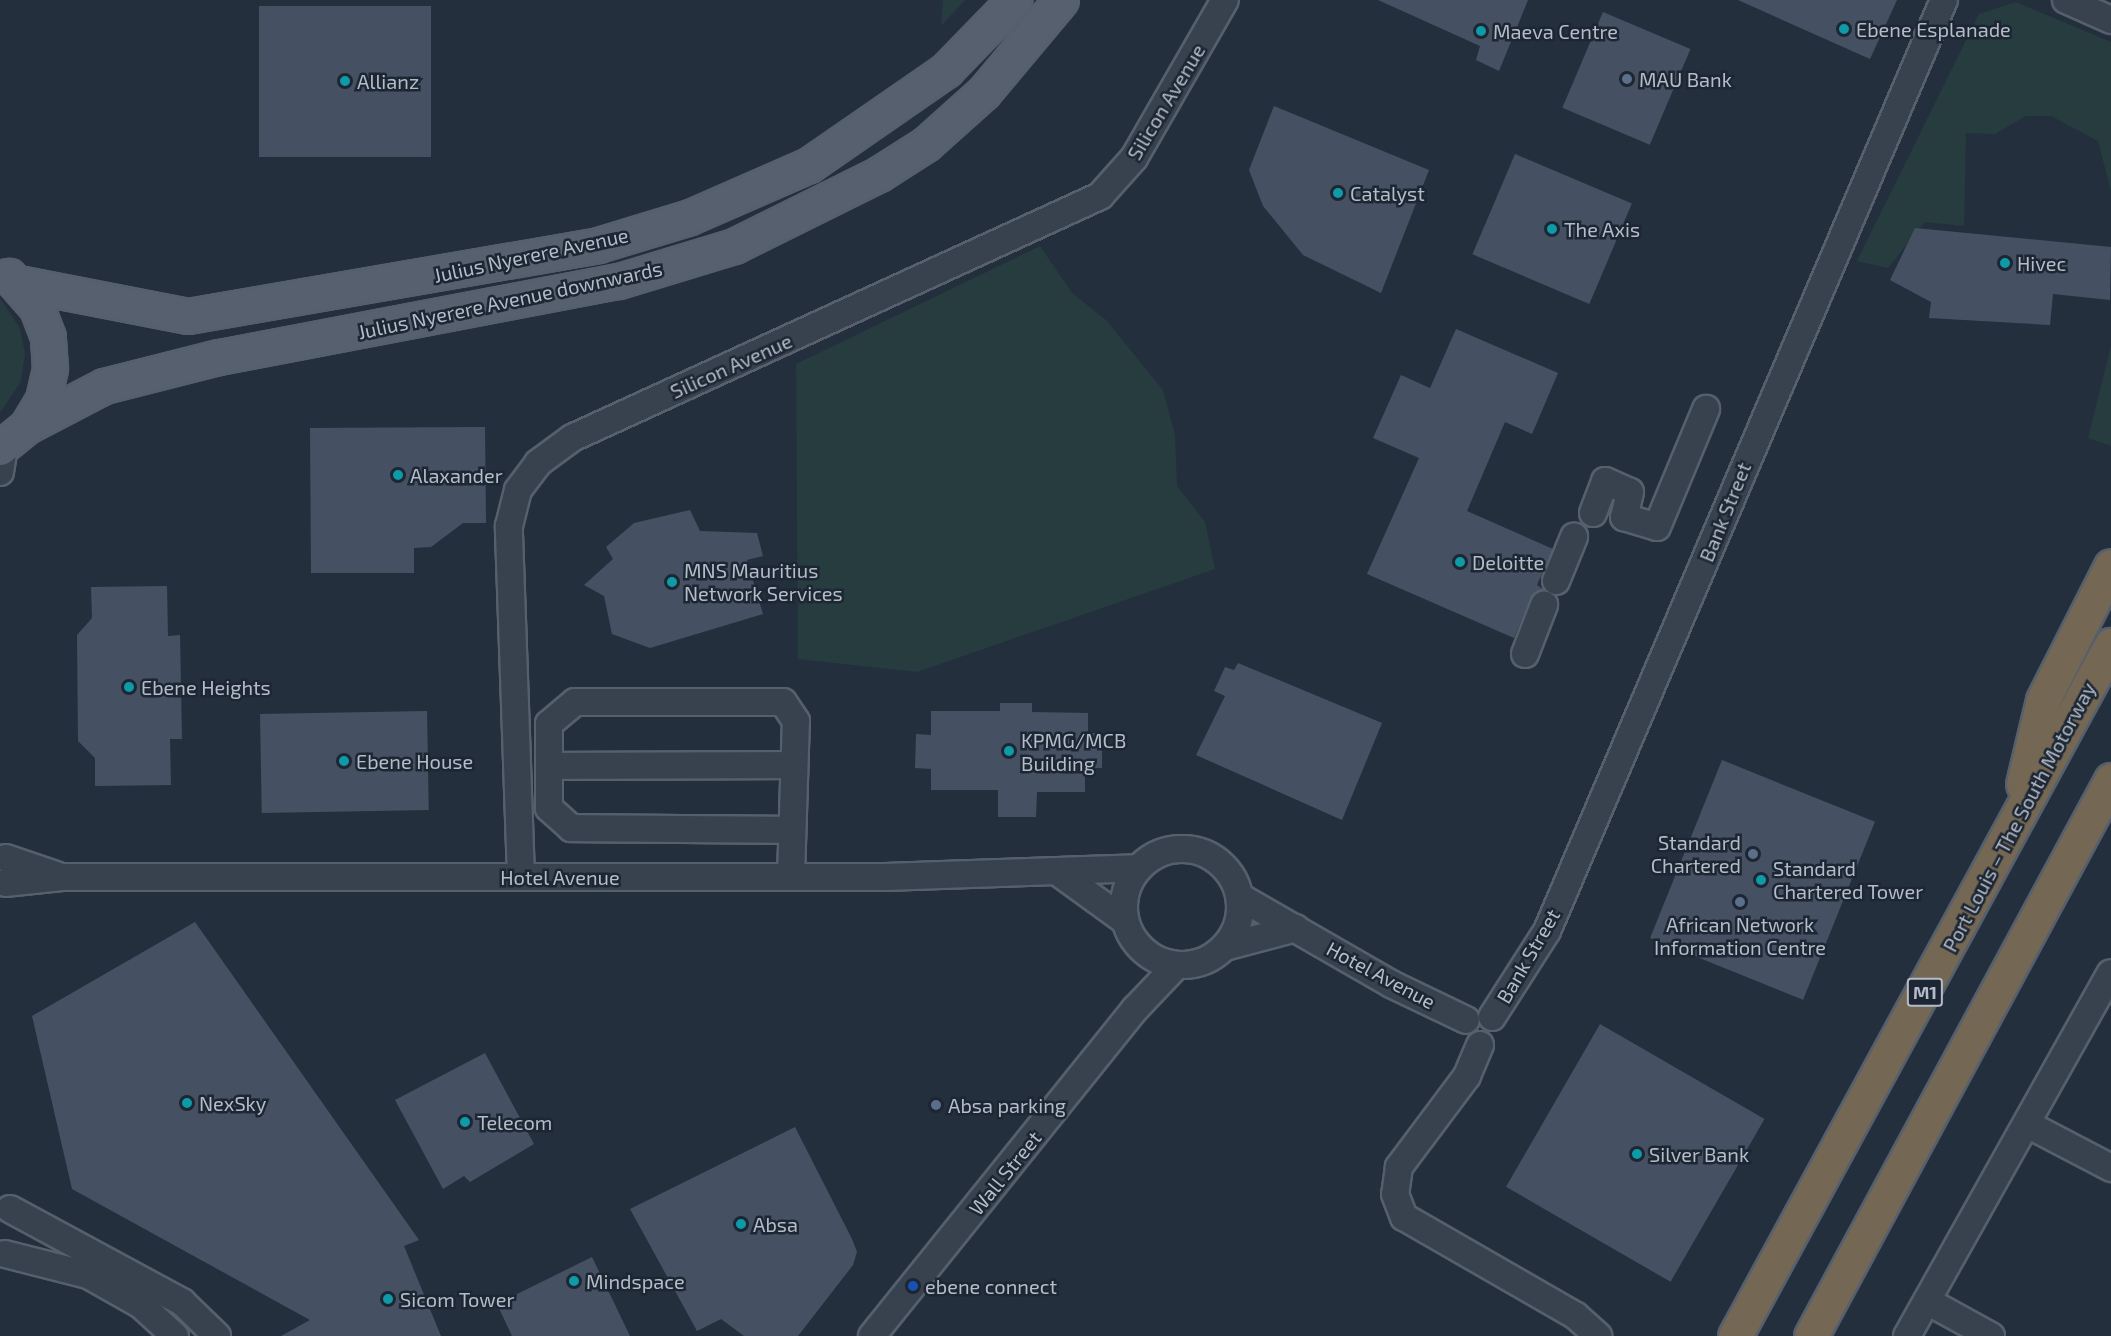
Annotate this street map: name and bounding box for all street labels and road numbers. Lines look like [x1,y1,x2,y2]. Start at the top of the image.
street label: Silicon Avenue [1122,40,1210,164]
street label: Julius Nyerere Avenue [431,223,631,287]
street label: Julius Nyerere Avenue downwards [355,256,665,344]
street label: Silicon Avenue [666,328,796,404]
street label: Bank Street [1694,459,1756,565]
street label: Port Louis – The South Motorway [1938,678,2100,956]
street label: Hotel Avenue [500,865,620,889]
street label: Bank Street [1491,904,1565,1008]
street label: Hotel Avenue [1322,936,1440,1014]
road number: M1 [1906,977,1944,1007]
street label: Wall Street [964,1126,1046,1220]

